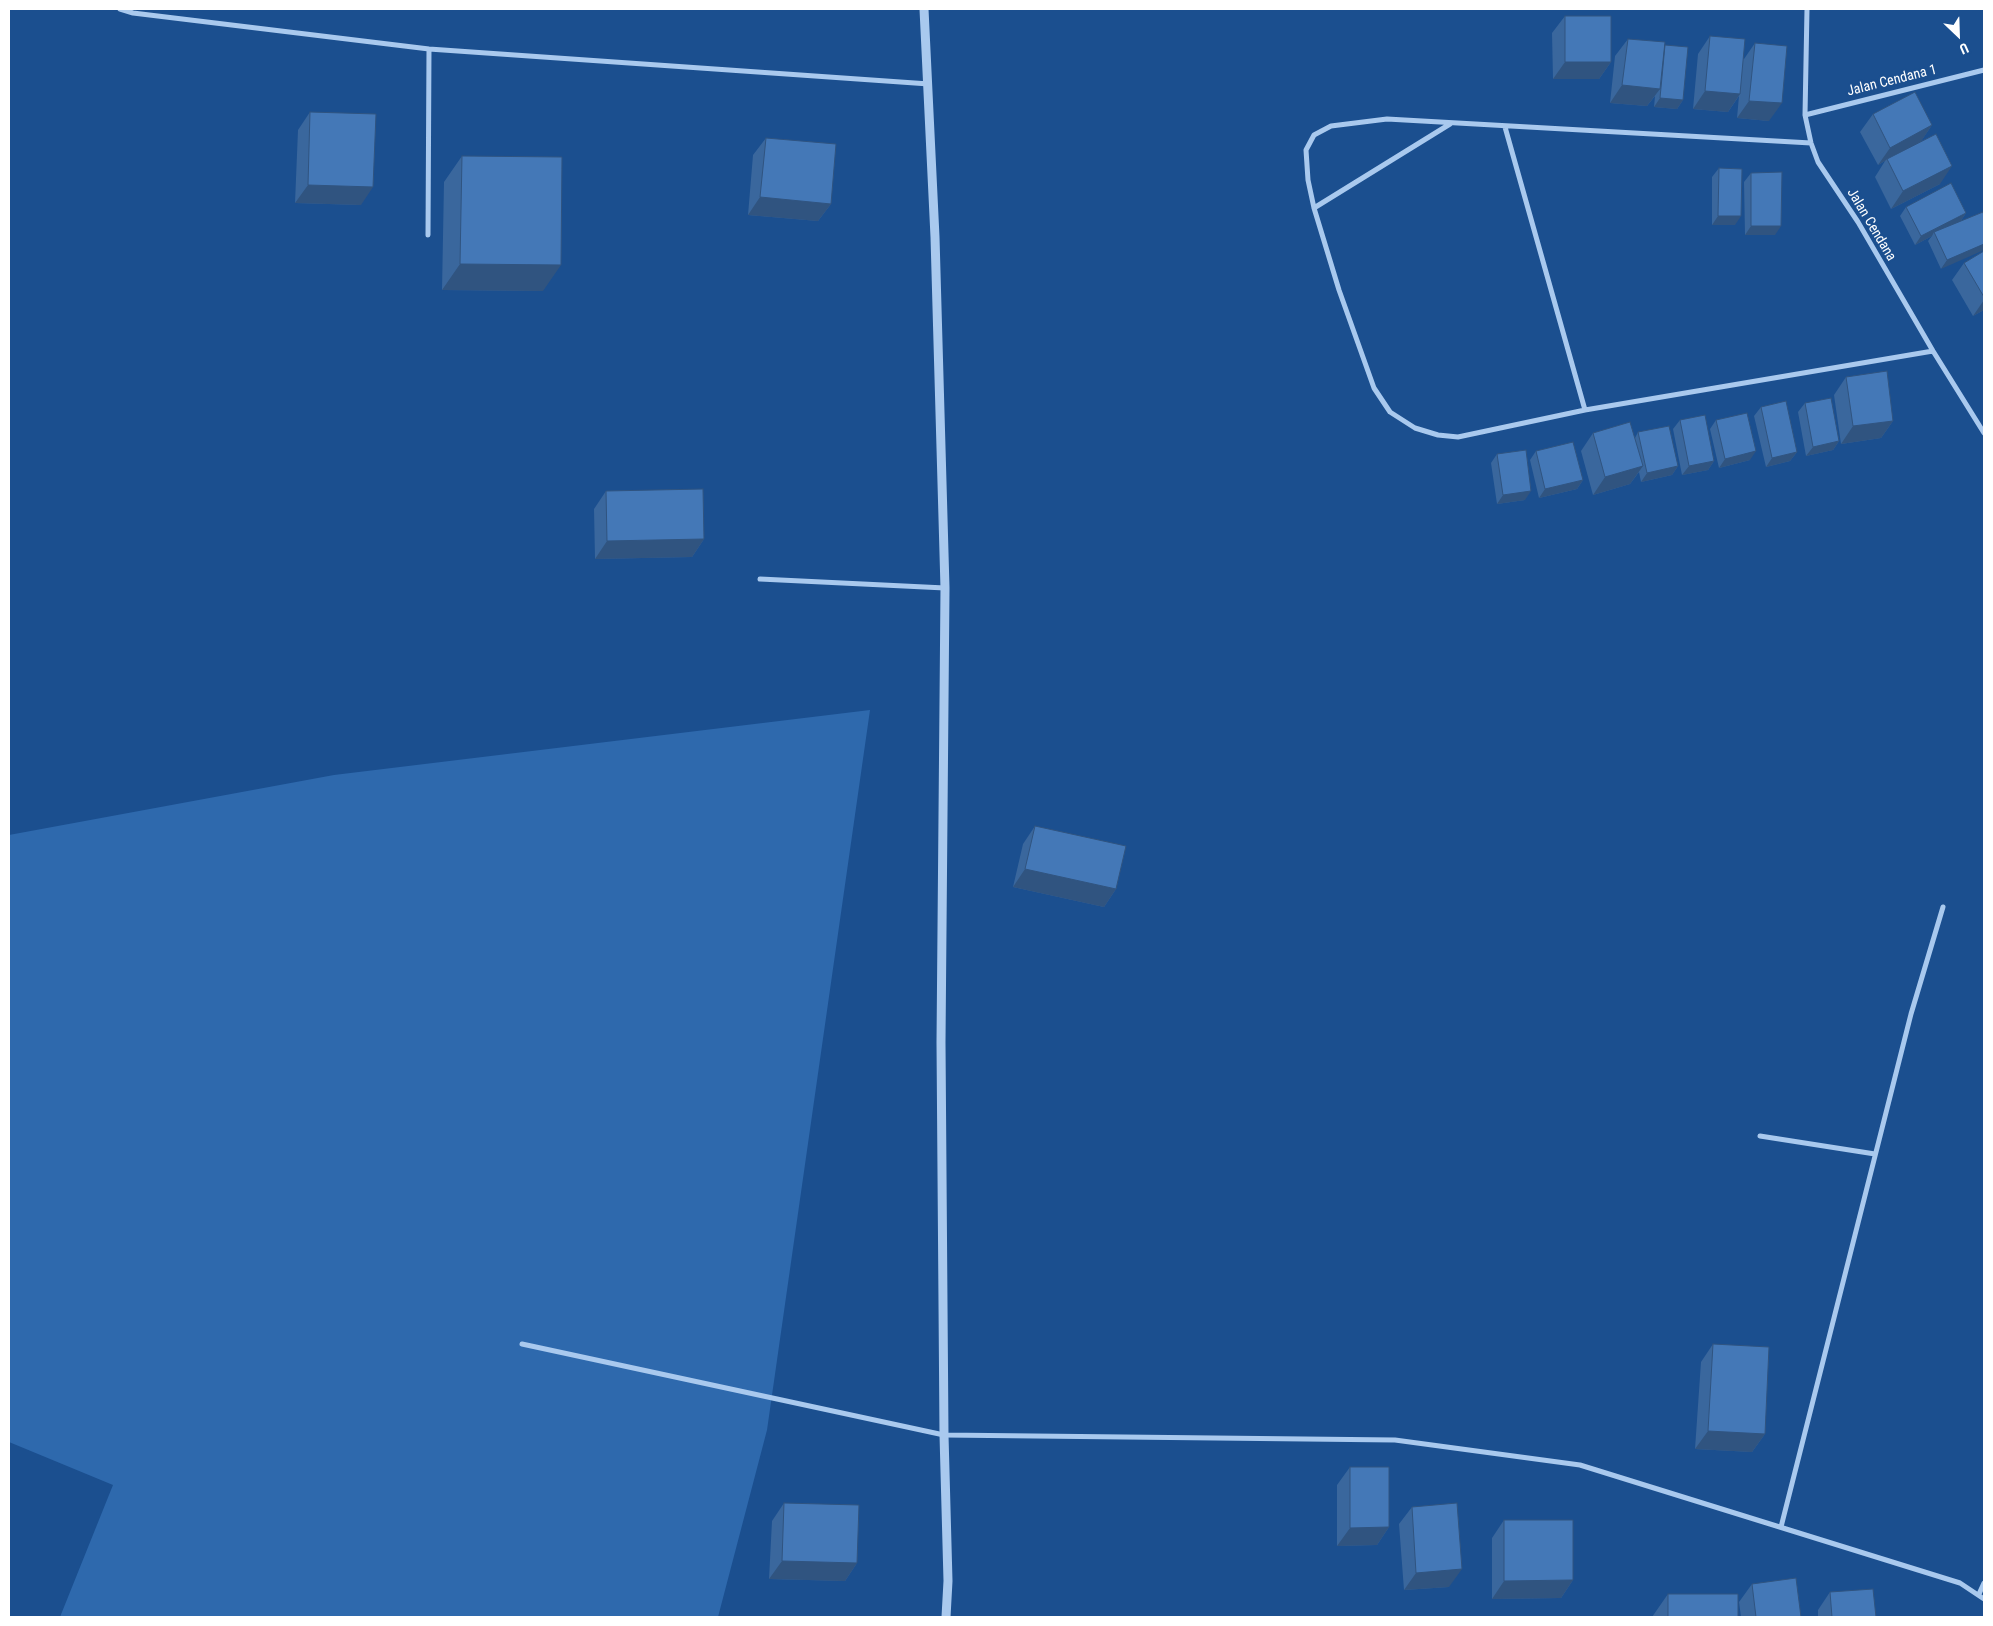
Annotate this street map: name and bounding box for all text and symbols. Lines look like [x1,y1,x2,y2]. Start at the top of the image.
north arrow [1933,10,1983,60]
text: U [1957,40,1971,58]
street label: Jalan Cendana 1 [1845,62,1939,100]
street label: Jalan Cendana [1843,186,1899,264]

